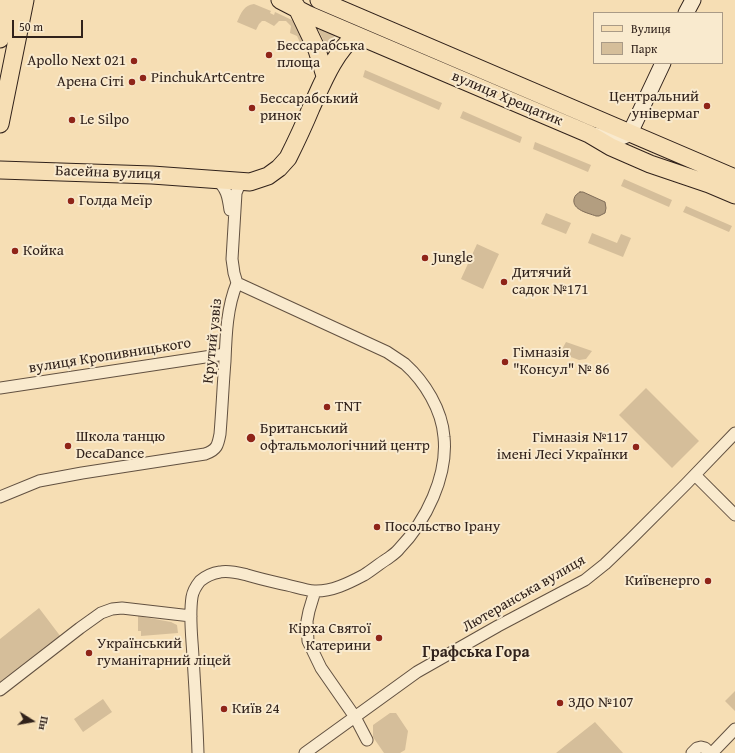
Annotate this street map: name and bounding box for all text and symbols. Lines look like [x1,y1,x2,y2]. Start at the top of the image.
scale bar [14,12,85,38]
legend [593,12,723,64]
text: 50 m [19,18,43,35]
text: Вулиця [631,20,671,37]
place label: Бессарабська площа [277,37,365,72]
text: Парк [631,40,657,57]
marker: Бессарабська площа [264,50,274,60]
place label: Apollo Next 021 [27,52,126,70]
marker: Apollo Next 021 [129,56,139,66]
street label: вулиця Хрещатик [449,68,565,130]
place label: PinchukArtCentre [151,69,265,87]
place label: Арена Сіті [57,73,124,91]
marker: PinchukArtCentre [138,73,148,83]
marker: Арена Сіті [127,77,137,87]
place label: Центральний універмаг [609,88,699,123]
place label: Бессарабський ринок [260,90,358,125]
marker: Центральний універмаг [702,101,712,111]
marker: Бессарабський ринок [247,103,257,113]
place label: Le Silpo [80,111,129,129]
marker: Le Silpo [67,115,77,125]
street label: Басейна вулиця [55,162,161,184]
place label: Голда Меїр [79,192,152,210]
marker: Голда Меїр [66,196,76,206]
place label: Койка [23,242,64,260]
marker: Койка [10,246,20,256]
place label: Jungle [433,249,473,267]
marker: Jungle [420,253,430,263]
place label: Дитячий садок №171 [512,264,589,299]
marker: Дитячий садок №171 [499,277,509,287]
street label: Крутий узвіз [200,298,226,384]
street label: вулиця Кропивницького [28,334,192,378]
place label: Гімназія "Консул" № 86 [513,344,610,379]
marker: Гімназія "Консул" № 86 [500,357,510,367]
place label: TNT [335,398,362,416]
marker: TNT [322,402,332,412]
place label: Британський офтальмологічний центр [260,420,430,455]
place label: Школа танцю DecaDance [76,428,165,463]
place label: Гімназія №117 імені Лесі Українки [497,429,628,464]
marker: Британський офтальмологічний центр [245,432,257,444]
marker: Школа танцю DecaDance [63,441,73,451]
marker: Гімназія №117 імені Лесі Українки [631,442,641,452]
place label: Посольство Ірану [385,518,500,536]
marker: Посольство Ірану [372,522,382,532]
street label: Лютеранська вулиця [459,551,589,637]
place label: Київенерго [625,572,700,590]
marker: Київенерго [703,576,713,586]
place label: Кірха Святої Катерини [289,620,371,655]
marker: Кірха Святої Катерини [374,633,384,643]
place label: Український гуманітарний ліцей [97,635,231,670]
district label: Графська Гора [422,643,530,663]
marker: Український гуманітарний ліцей [84,648,94,658]
place label: ЗДО №107 [568,694,634,712]
marker: ЗДО №107 [555,698,565,708]
place label: Київ 24 [232,700,280,718]
north arrow [12,701,52,741]
marker: Київ 24 [219,704,229,714]
text: Пн [35,715,53,732]

